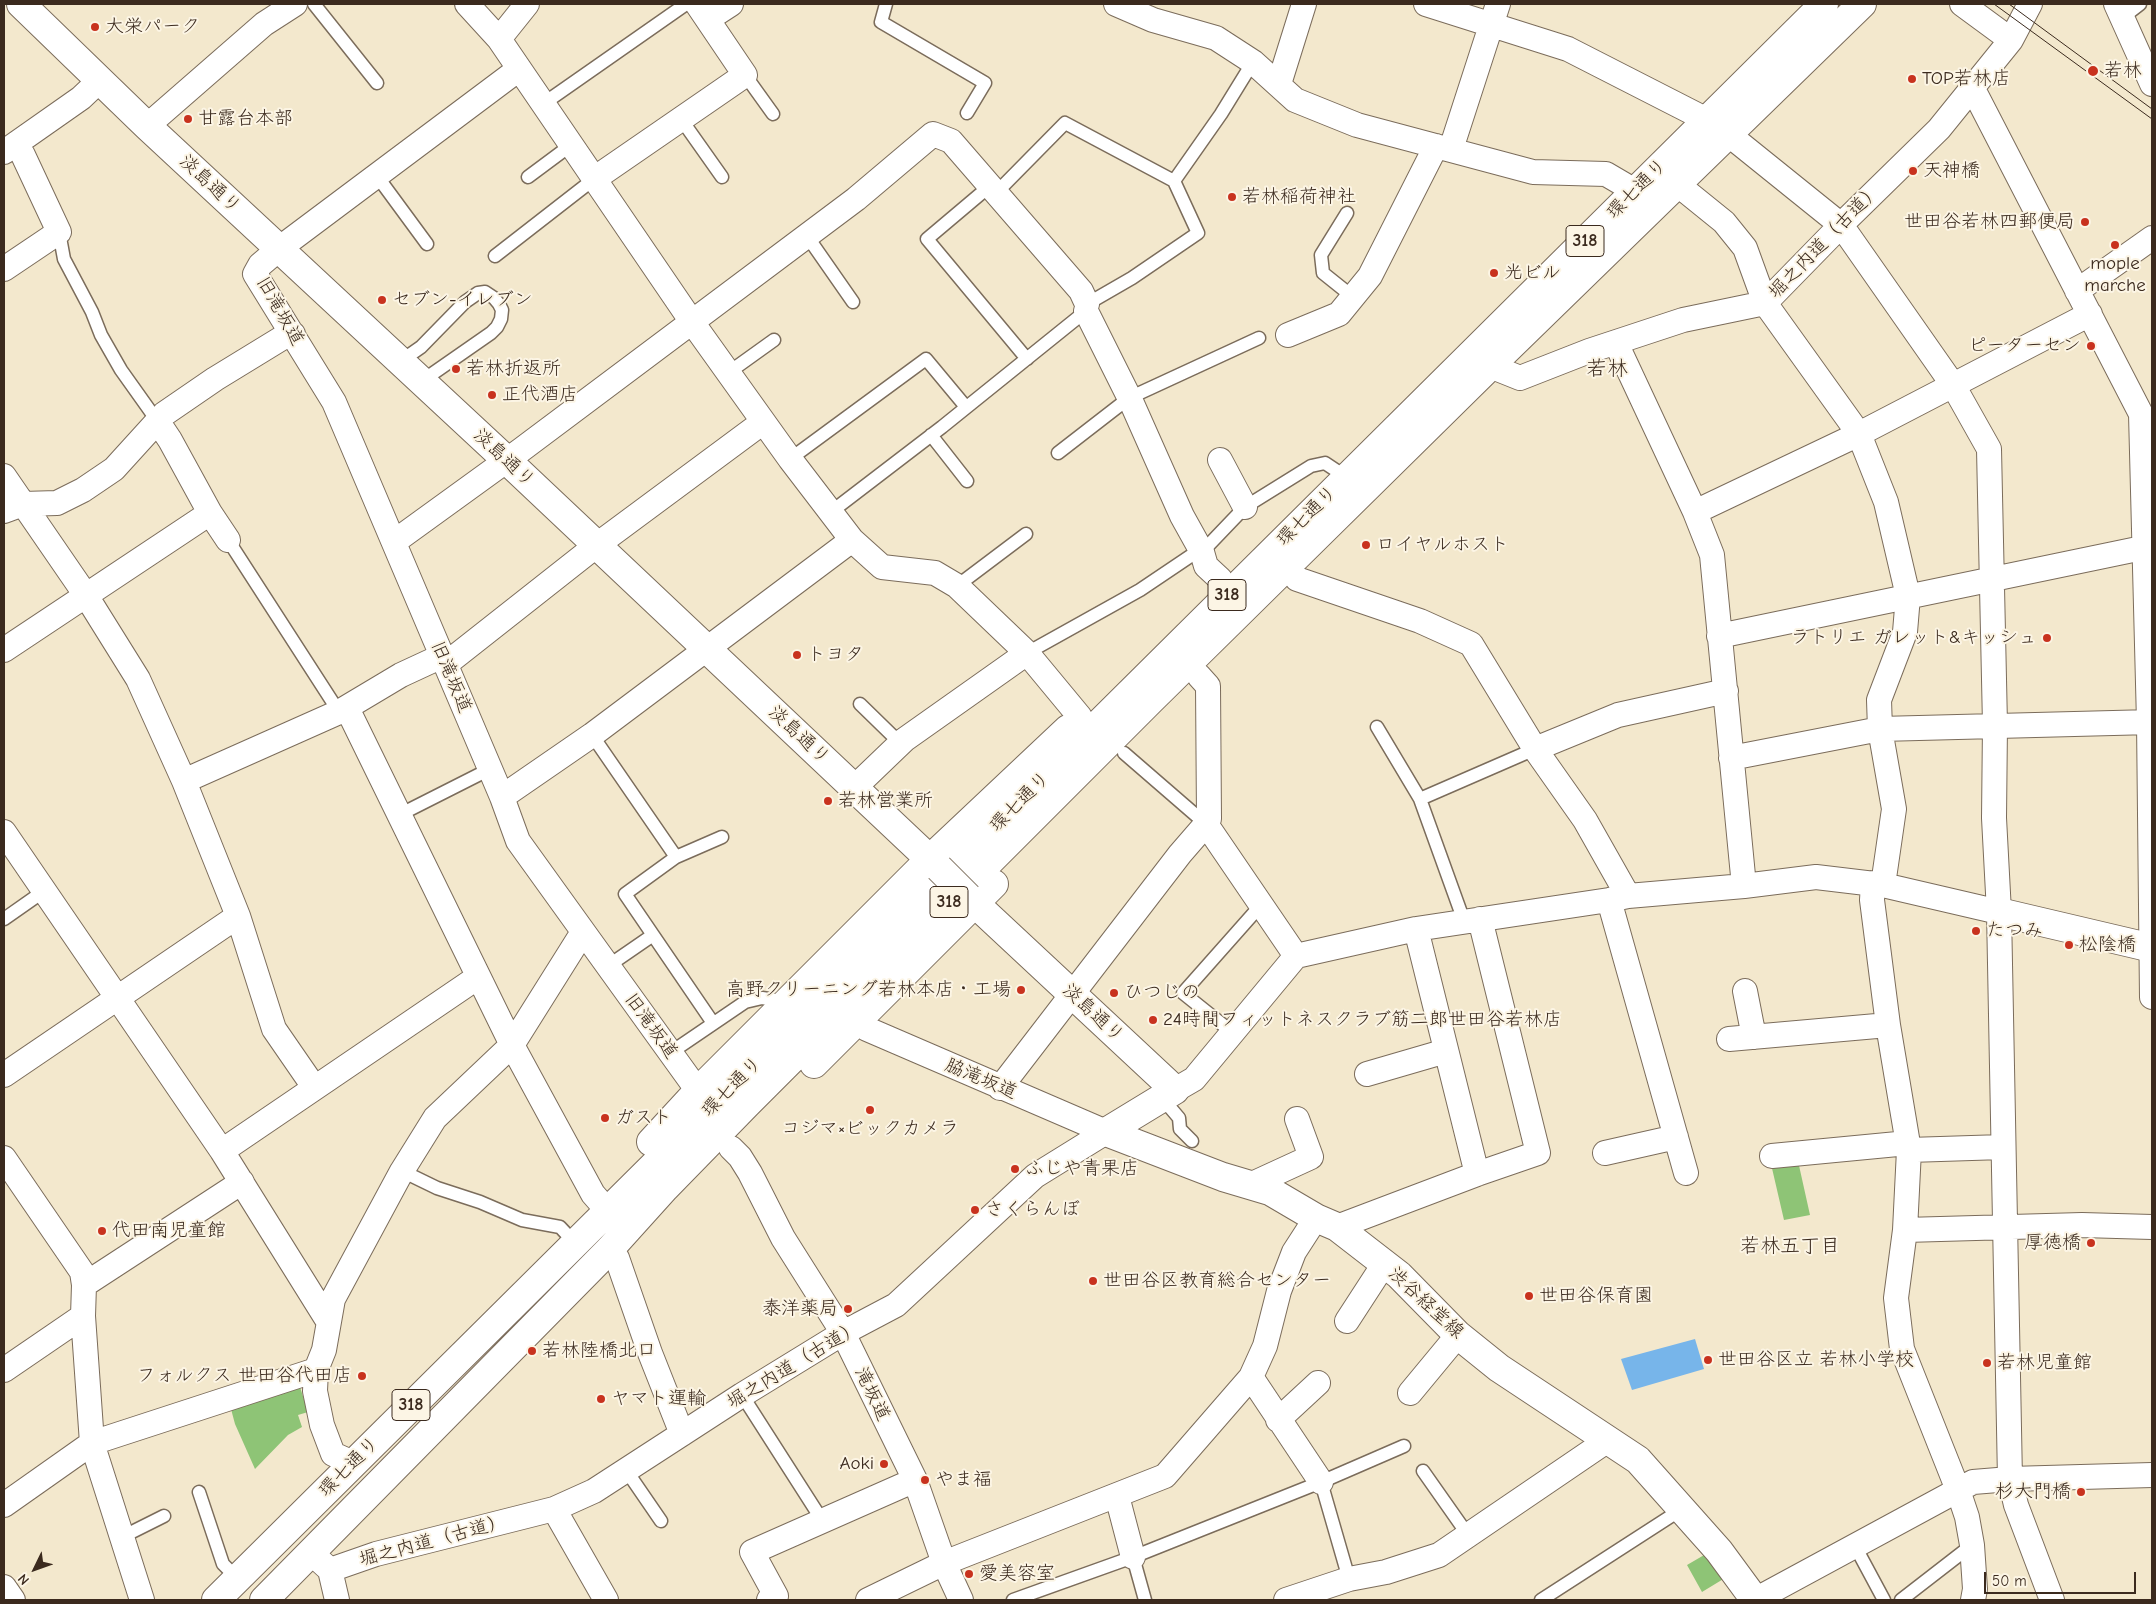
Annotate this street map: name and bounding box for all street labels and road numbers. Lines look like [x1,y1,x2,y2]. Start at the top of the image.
street label: 淡島通り [174,150,246,218]
street label: 環七通り [1602,154,1672,224]
street label: 堀之内道（古道） [1764,178,1886,304]
road number: 318 [1566,226,1604,256]
street label: 旧滝坂道 [251,272,309,350]
street label: 淡島通り [468,424,540,492]
street label: 環七通り [1272,481,1342,551]
road number: 318 [1208,580,1246,610]
street label: 旧滝坂道 [426,638,476,716]
street label: 淡島通り [763,701,835,769]
street label: 環七通り [985,767,1055,837]
road number: 318 [930,886,968,918]
street label: 淡島通り [1057,979,1129,1047]
street label: 旧滝坂道 [619,989,683,1063]
street label: 環七通り [697,1052,767,1122]
street label: 脇滝坂道 [942,1054,1020,1104]
street label: 渋谷経堂線 [1383,1262,1469,1344]
street label: 堀之内道（古道） [723,1316,865,1414]
street label: 滝坂道 [849,1363,895,1425]
road number: 318 [392,1390,430,1420]
street label: 環七通り [314,1432,384,1502]
street label: 堀之内道（古道） [357,1510,509,1572]

